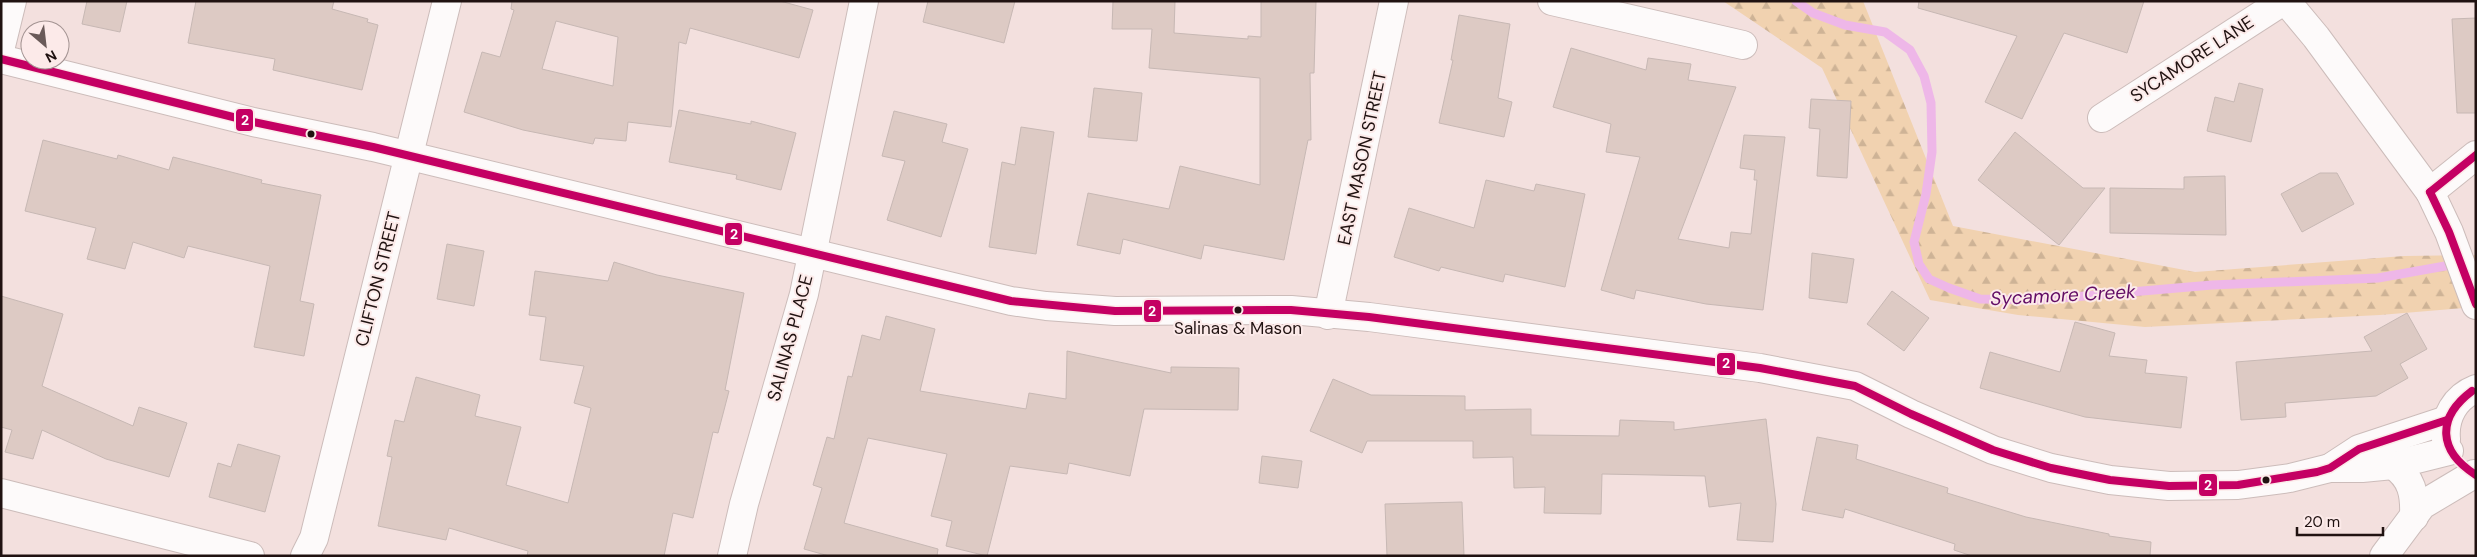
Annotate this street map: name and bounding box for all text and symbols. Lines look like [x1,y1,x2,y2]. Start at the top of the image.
street label: SYCAMORE LANE [2126,10,2258,108]
north arrow [20,20,70,70]
text: N [42,46,60,67]
street label: EAST MASON STREET [1332,69,1392,247]
line badge: 2 [235,108,254,132]
text: 2 [241,111,249,129]
unlabelled marker [306,129,316,139]
street label: CLIFTON STREET [350,209,406,349]
line badge: 2 [724,222,743,246]
text: 2 [730,225,738,243]
street label: SALINAS PLACE [762,272,818,404]
water label: Sycamore Creek [1990,279,2137,311]
line badge: 2 [1143,299,1162,323]
text: 2 [1148,302,1156,320]
marker: Salinas & Mason [1233,305,1243,315]
place label: Salinas & Mason [1174,317,1302,339]
line badge: 2 [1716,352,1736,376]
text: 2 [1722,354,1730,372]
line badge: 2 [2198,473,2218,497]
unlabelled marker [2261,475,2271,485]
text: 2 [2204,476,2212,494]
scale bar [2297,504,2383,536]
text: 20 m [2304,512,2340,532]

